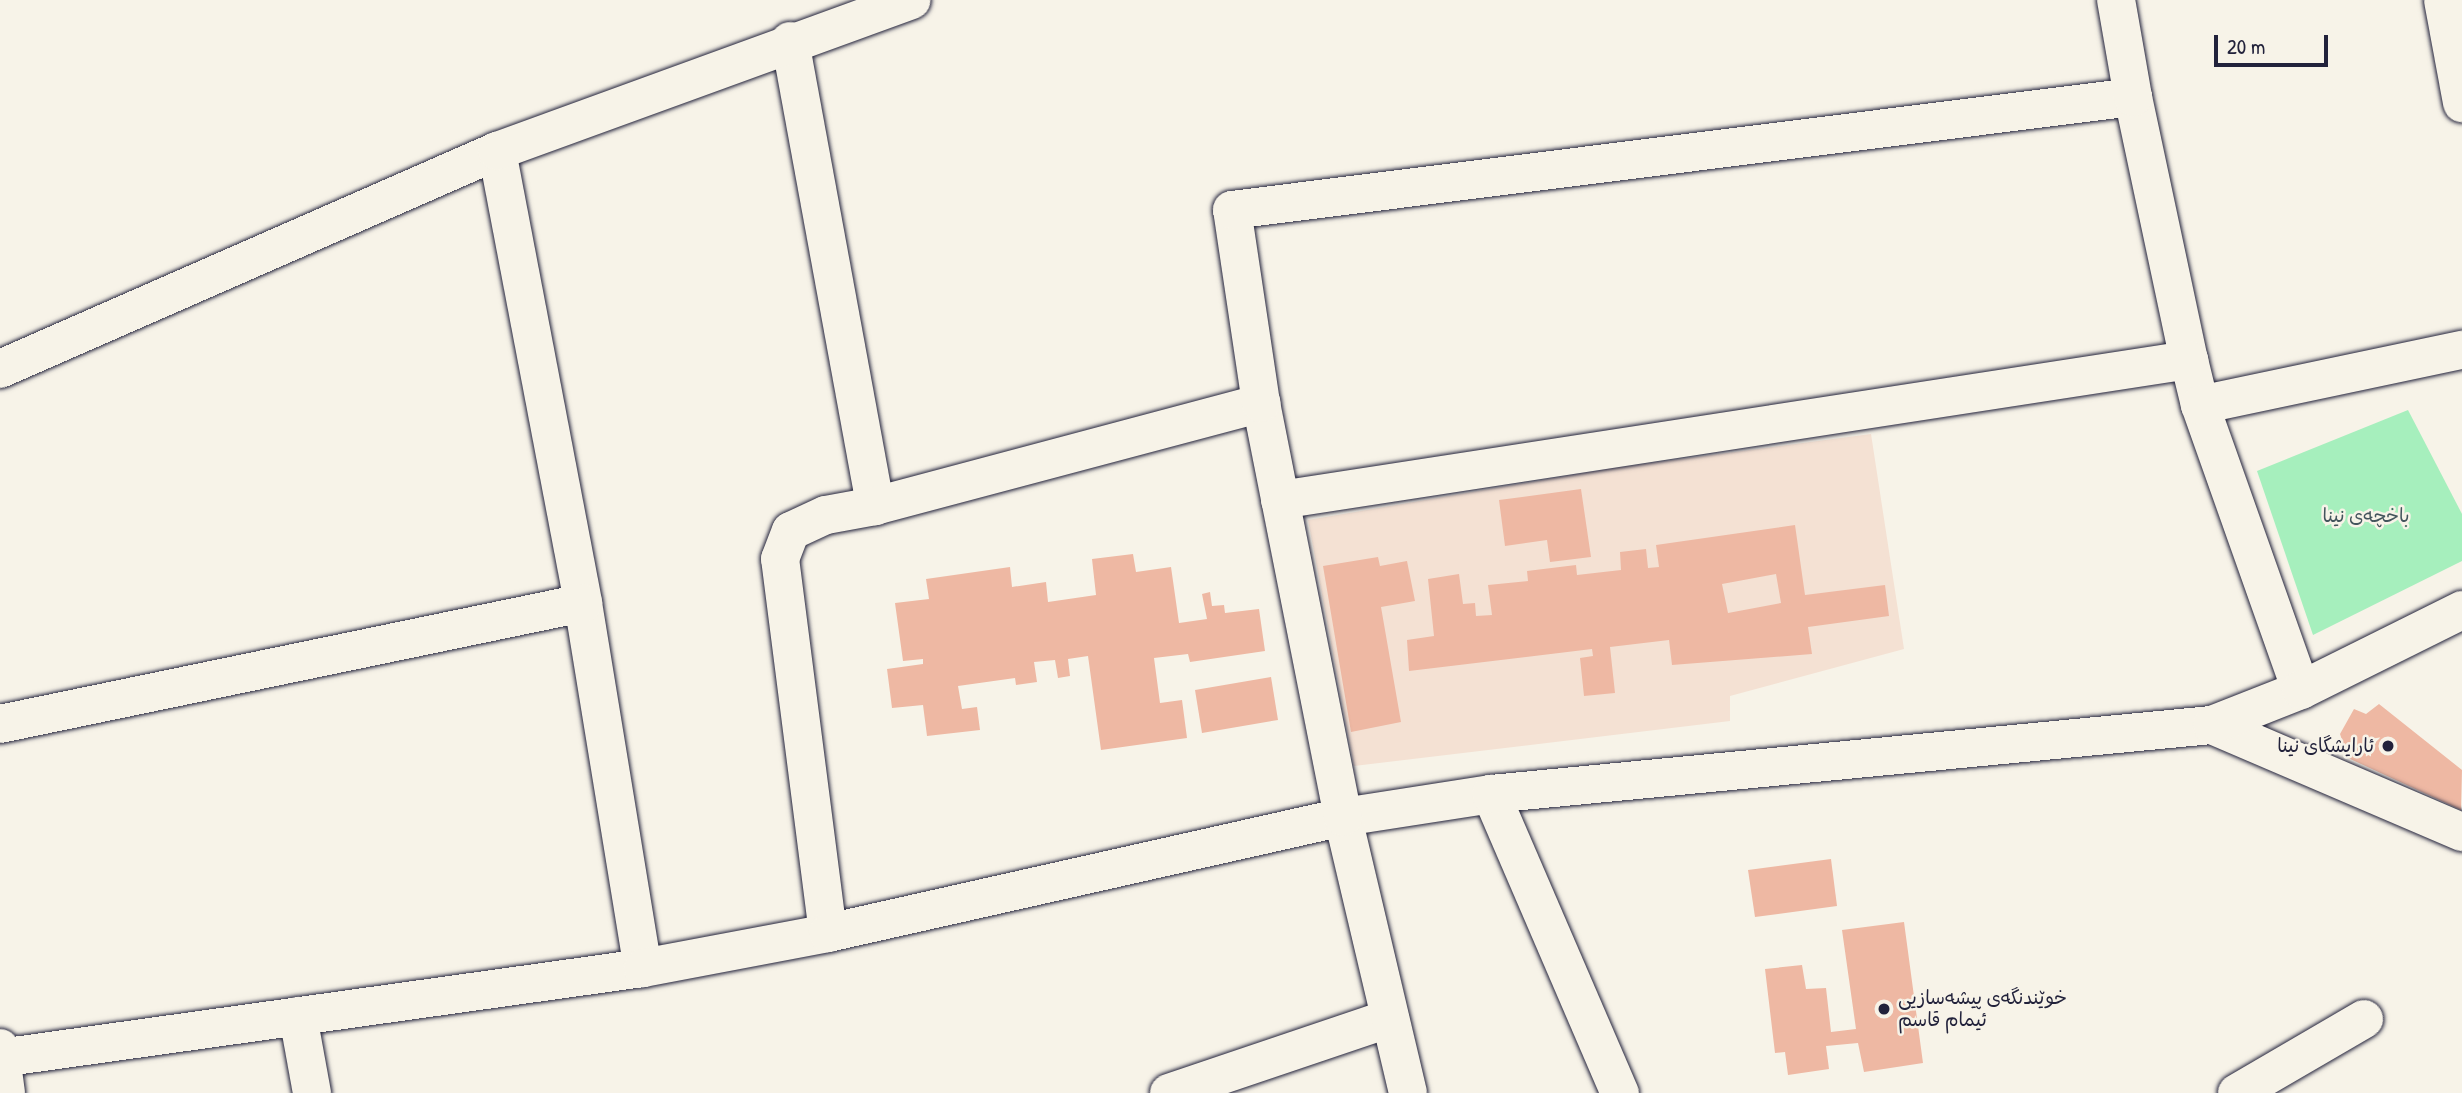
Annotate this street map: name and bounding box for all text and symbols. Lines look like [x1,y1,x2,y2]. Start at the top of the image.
scale bar [2217,21,2331,65]
text: 20 m [2227,32,2265,61]
park label: باخچەی نینا [2322,505,2410,527]
place label: ئارایشگای نینا [2277,735,2374,757]
marker: ئارایشگای نینا [2380,738,2396,754]
place label: خوێندنگەی پیشەسازیی ئیمام قاسم [1898,987,2067,1031]
marker: خوێندنگەی پیشەسازیی ئیمام قاسم [1876,1001,1892,1017]

